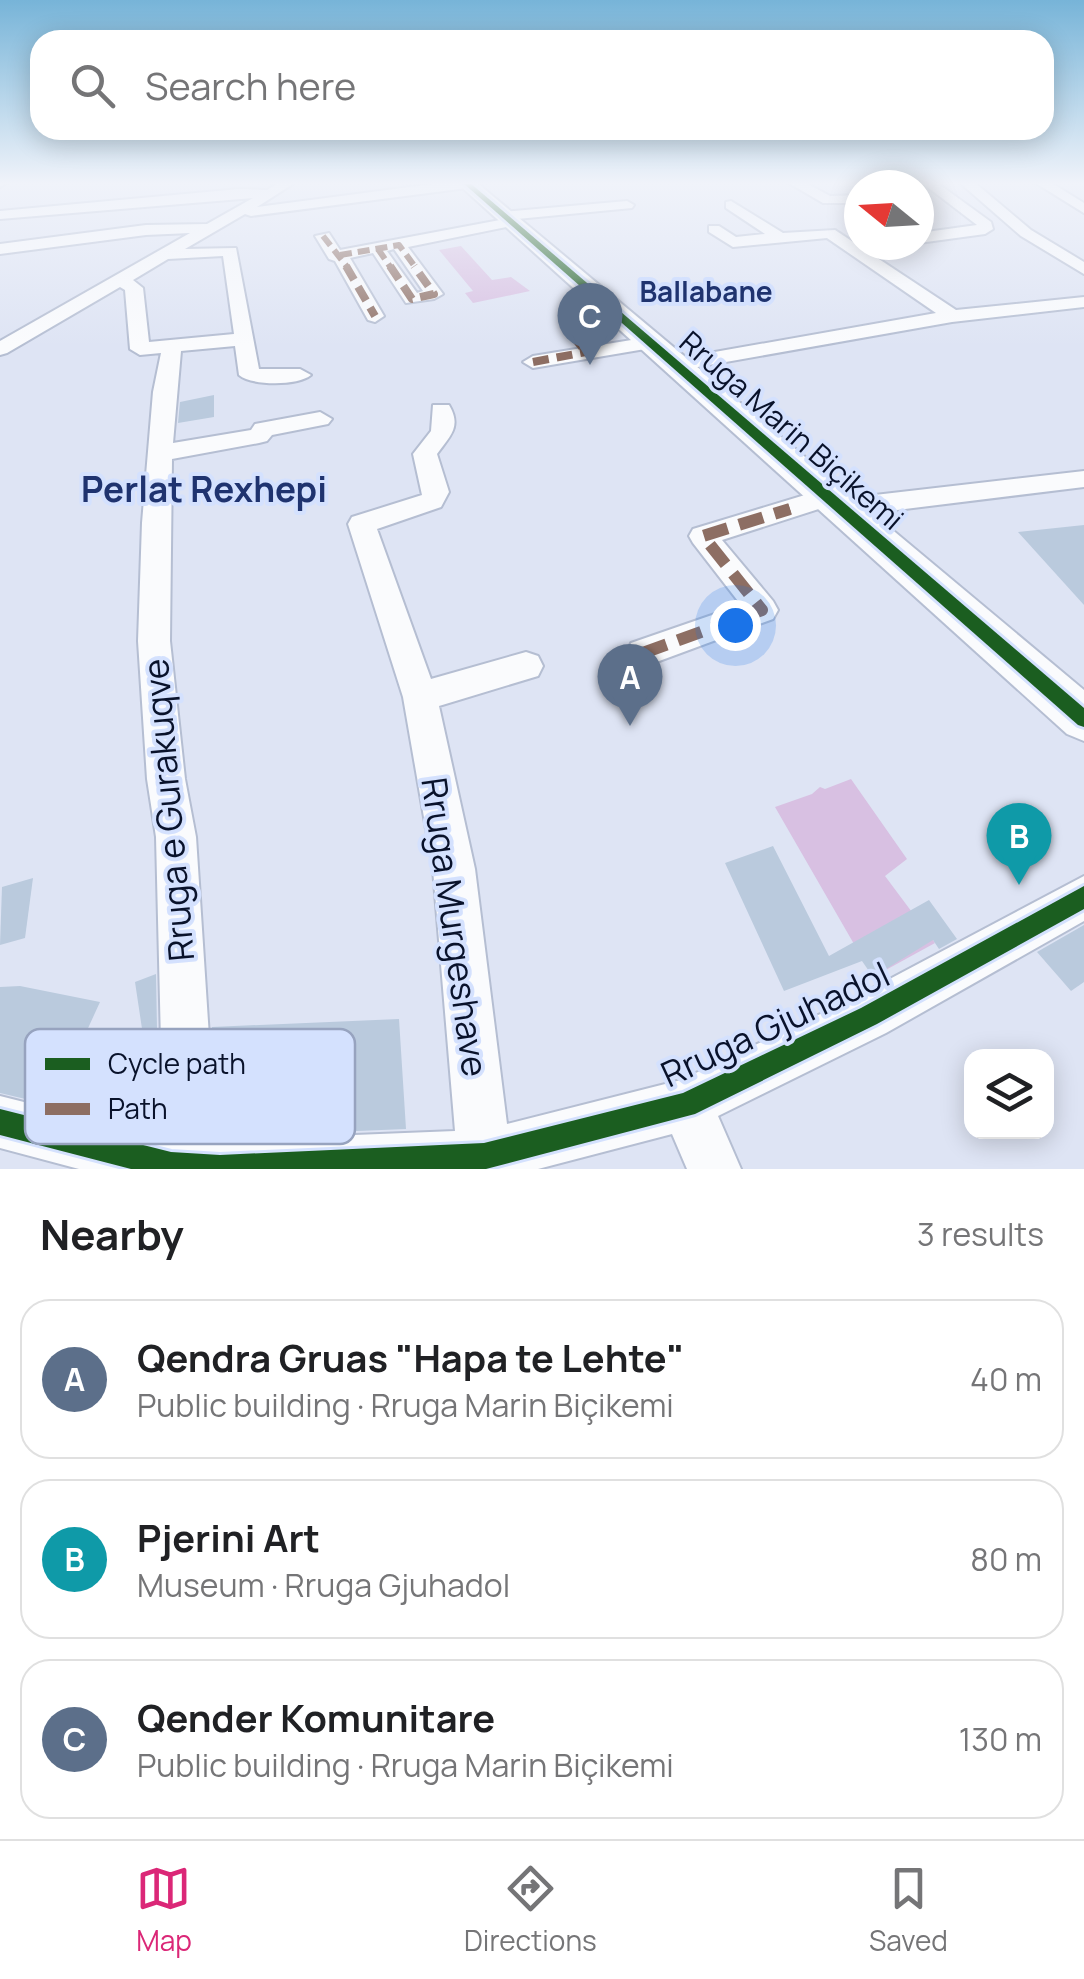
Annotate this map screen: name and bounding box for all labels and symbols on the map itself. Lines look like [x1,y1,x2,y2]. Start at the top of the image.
north arrow [844,170,934,260]
district label: Ballabane [639,272,773,310]
pin: C [558,282,622,365]
street label: Rruga Marin Biçikemi [671,321,913,539]
district label: Perlat Rexhepi [81,465,327,513]
your location [710,600,761,651]
pin: A [598,644,662,726]
street label: Rruga e Gurakuqve [131,657,205,963]
street label: Rruga Murgeshave [410,774,500,1080]
pin: B [986,802,1052,885]
street label: Rruga Gjuhadol [653,950,897,1098]
legend [25,1029,355,1144]
text: Cycle path [108,1044,246,1082]
text: Path [108,1089,168,1127]

